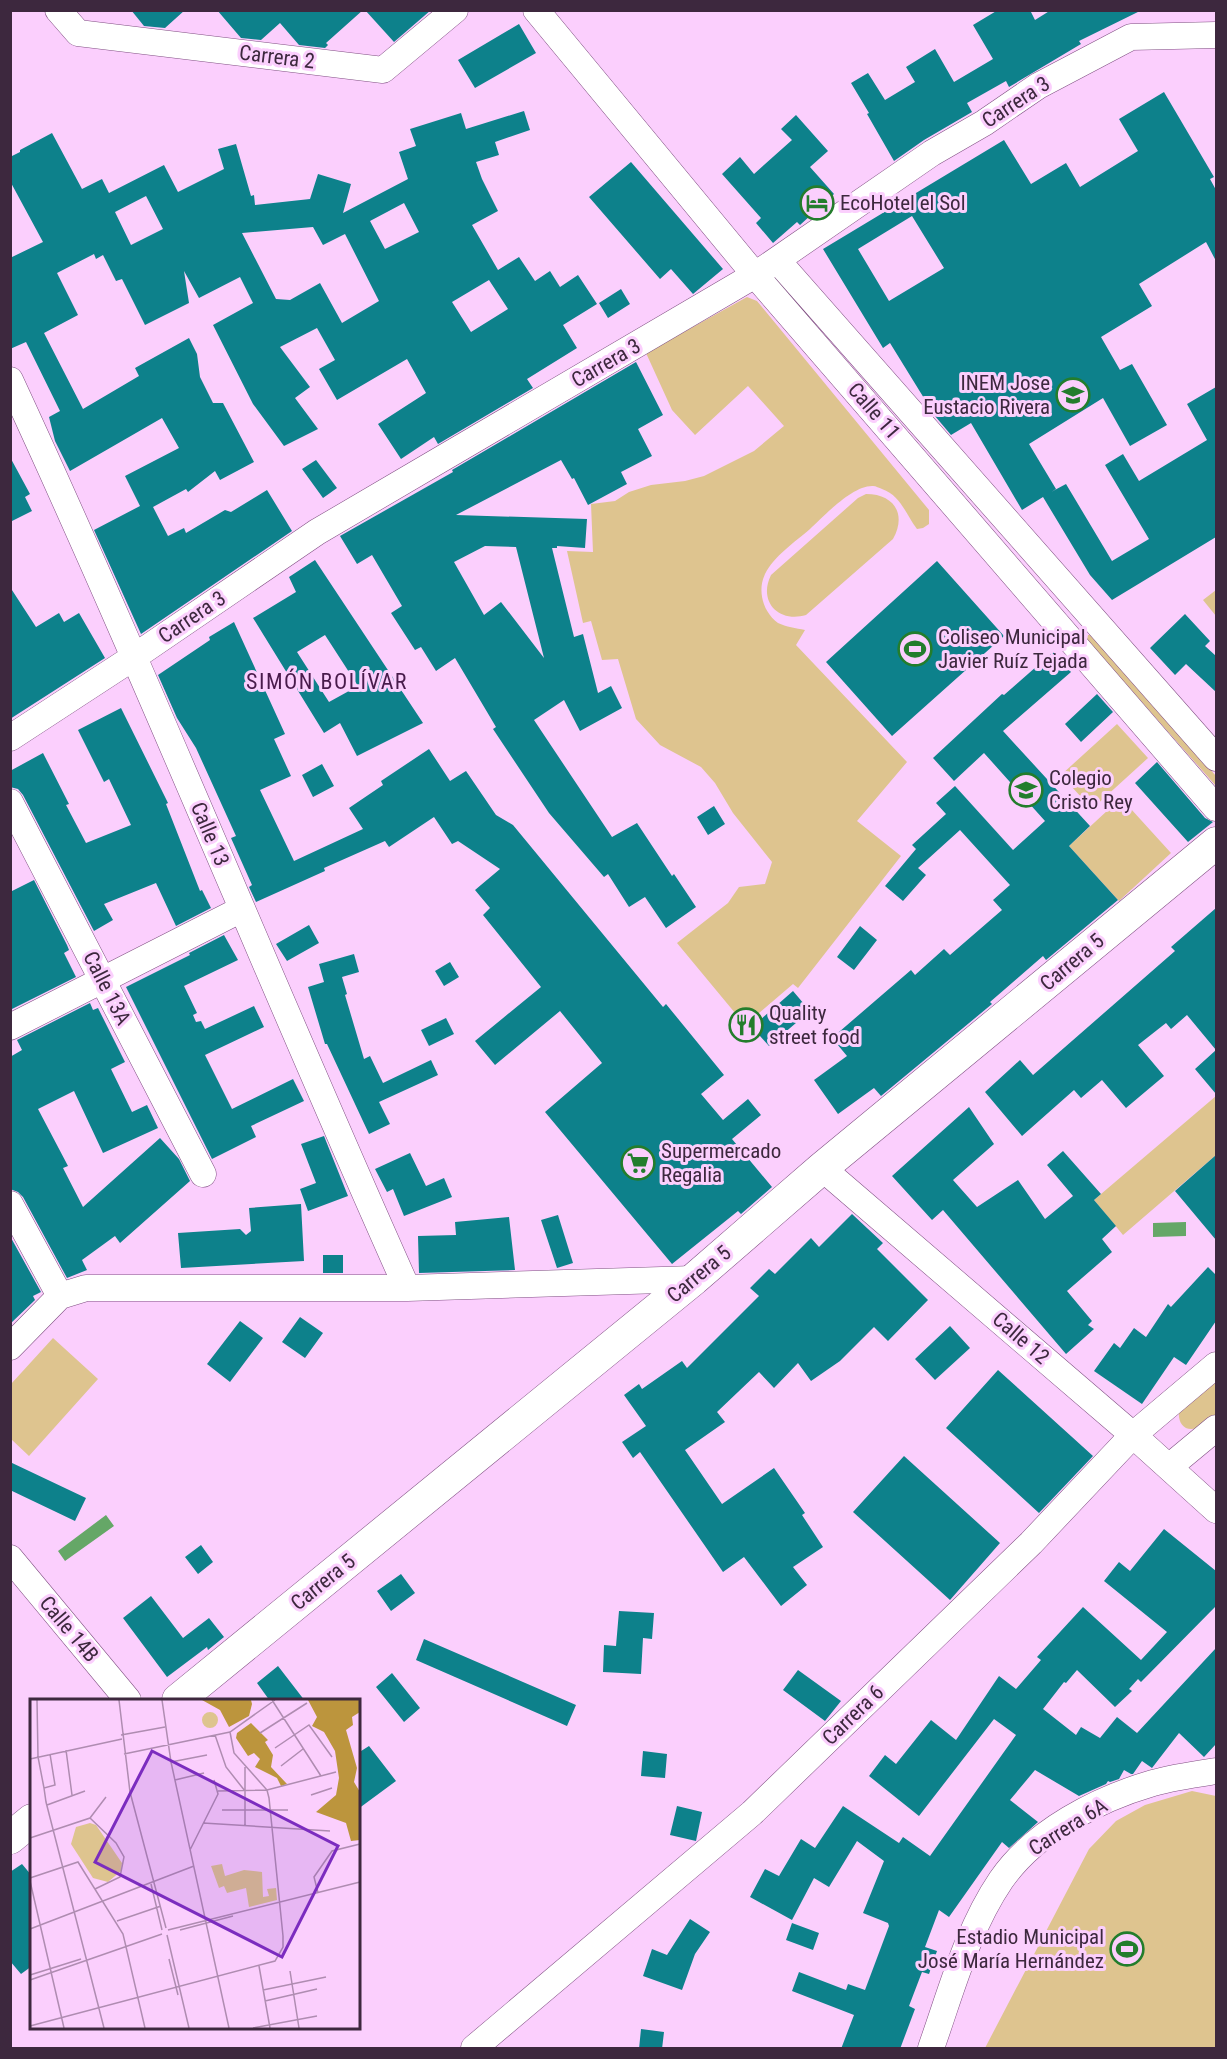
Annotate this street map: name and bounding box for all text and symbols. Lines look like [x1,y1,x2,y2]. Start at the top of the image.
street label: Carrera 2 [238,40,316,74]
street label: Carrera 3 [978,71,1054,133]
hotel icon: EcoHotel el Sol [799,185,835,221]
place label: EcoHotel el Sol [840,191,965,215]
street label: Carrera 3 [567,334,645,392]
place label: INEM Jose Eustacio Rivera [923,371,1050,419]
school or university icon: INEM Jose Eustacio Rivera [1055,377,1091,413]
street label: Calle 11 [843,378,905,444]
street label: Carrera 3 [154,586,230,648]
place label: Coliseo Municipal Javier Ruíz Tejada [938,625,1088,673]
sports icon: Coliseo Municipal Javier Ruíz Tejada [897,631,933,667]
district label: SIMÓN BOLÍVAR [246,668,408,694]
place label: Colegio Cristo Rey [1049,766,1133,814]
school or university icon: Colegio Cristo Rey [1008,772,1044,808]
street label: Calle 13 [186,798,234,870]
street label: Carrera 5 [1035,928,1109,996]
street label: Calle 13A [78,947,136,1029]
place label: Quality street food [769,1001,860,1049]
restaurant icon: Quality street food [728,1007,764,1043]
place label: Supermercado Regalia [661,1139,781,1187]
supermarket icon: Supermercado Regalia [620,1145,656,1181]
street label: Carrera 5 [662,1240,736,1308]
street label: Calle 12 [988,1307,1054,1369]
street label: Carrera 5 [286,1549,360,1615]
street label: Calle 14B [35,1591,103,1667]
street label: Carrera 6 [817,1680,889,1750]
inset map [30,1699,360,2029]
street label: Carrera 6A [1024,1794,1112,1860]
place label: Estadio Municipal José María Hernández [918,1925,1104,1973]
sports icon: Estadio Municipal José María Hernández [1109,1931,1145,1967]

